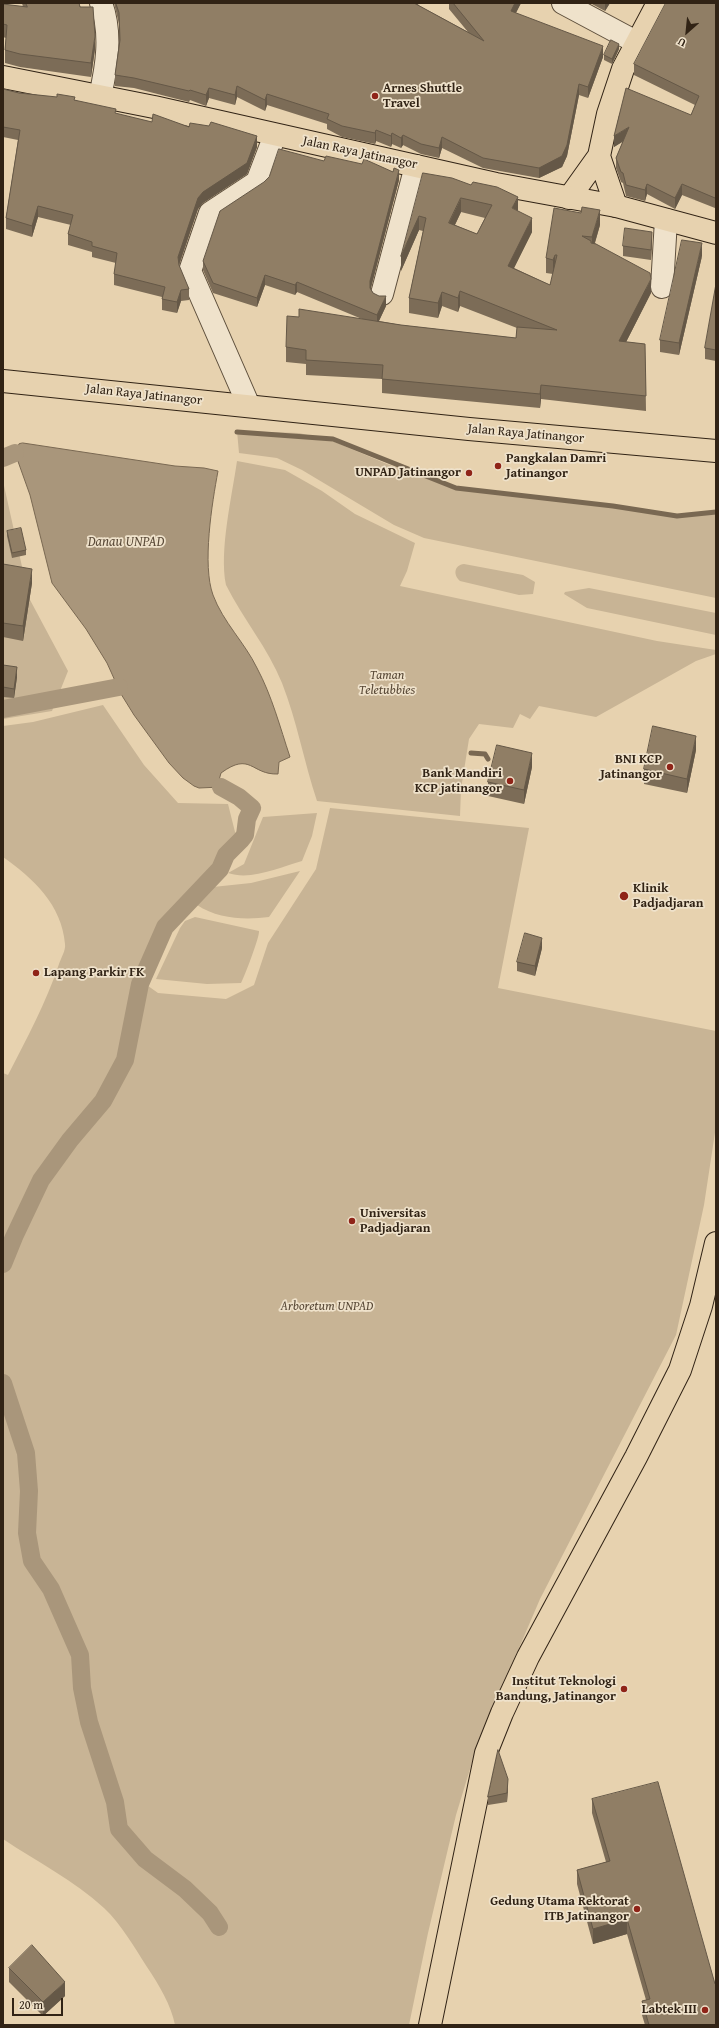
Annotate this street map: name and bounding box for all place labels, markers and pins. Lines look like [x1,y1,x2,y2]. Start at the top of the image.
place label: Arnes Shuttle Travel [383,81,462,112]
marker: Arnes Shuttle Travel [370,91,380,101]
place label: Pangkalan Damri Jatinangor [506,451,606,482]
marker: Pangkalan Damri Jatinangor [493,461,503,471]
place label: UNPAD Jatinangor [355,465,461,481]
marker: UNPAD Jatinangor [464,468,474,478]
place label: BNI KCP Jatinangor [600,752,662,783]
marker: BNI KCP Jatinangor [665,762,675,772]
place label: Bank Mandiri KCP jatinangor [415,766,502,797]
marker: Bank Mandiri KCP jatinangor [505,776,515,786]
place label: Klinik Padjadjaran [633,881,703,912]
marker: Klinik Padjadjaran [618,890,630,902]
place label: Lapang Parkir FK [44,965,144,981]
marker: Lapang Parkir FK [31,968,41,978]
place label: Universitas Padjadjaran [360,1206,430,1237]
marker: Universitas Padjadjaran [347,1216,357,1226]
place label: Institut Teknologi Bandung, Jatinangor [496,1674,616,1705]
marker: Institut Teknologi Bandung, Jatinangor [619,1684,629,1694]
place label: Gedung Utama Rektorat ITB Jatinangor [490,1894,629,1925]
marker: Gedung Utama Rektorat ITB Jatinangor [632,1904,642,1914]
place label: Labtek III [642,2002,697,2018]
marker: Labtek III [700,2005,710,2015]

